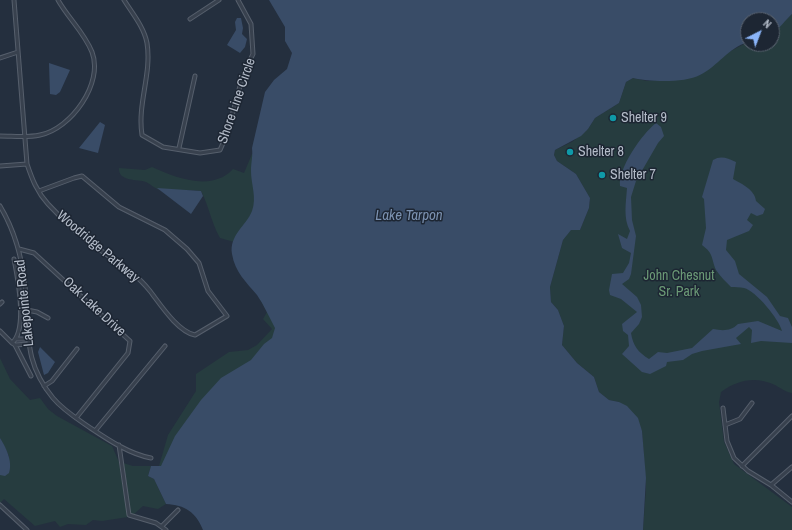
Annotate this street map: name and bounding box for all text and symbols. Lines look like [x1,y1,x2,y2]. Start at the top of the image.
north arrow [740,12,780,52]
text: N [760,16,774,31]
street label: Shore Line Circle [215,56,259,146]
place label: Shelter 9 [621,110,667,126]
marker: Shelter 9 [608,113,618,123]
place label: Shelter 8 [578,144,624,160]
marker: Shelter 8 [565,147,575,157]
place label: Shelter 7 [610,167,656,183]
marker: Shelter 7 [597,170,607,180]
street label: Woodridge Parkway [53,207,143,287]
water label: Lake Tarpon [375,207,443,225]
street label: Lakepointe Road [12,259,38,347]
park label: John Chesnut Sr. Park [644,268,714,300]
street label: Oak Lake Drive [59,274,129,340]

